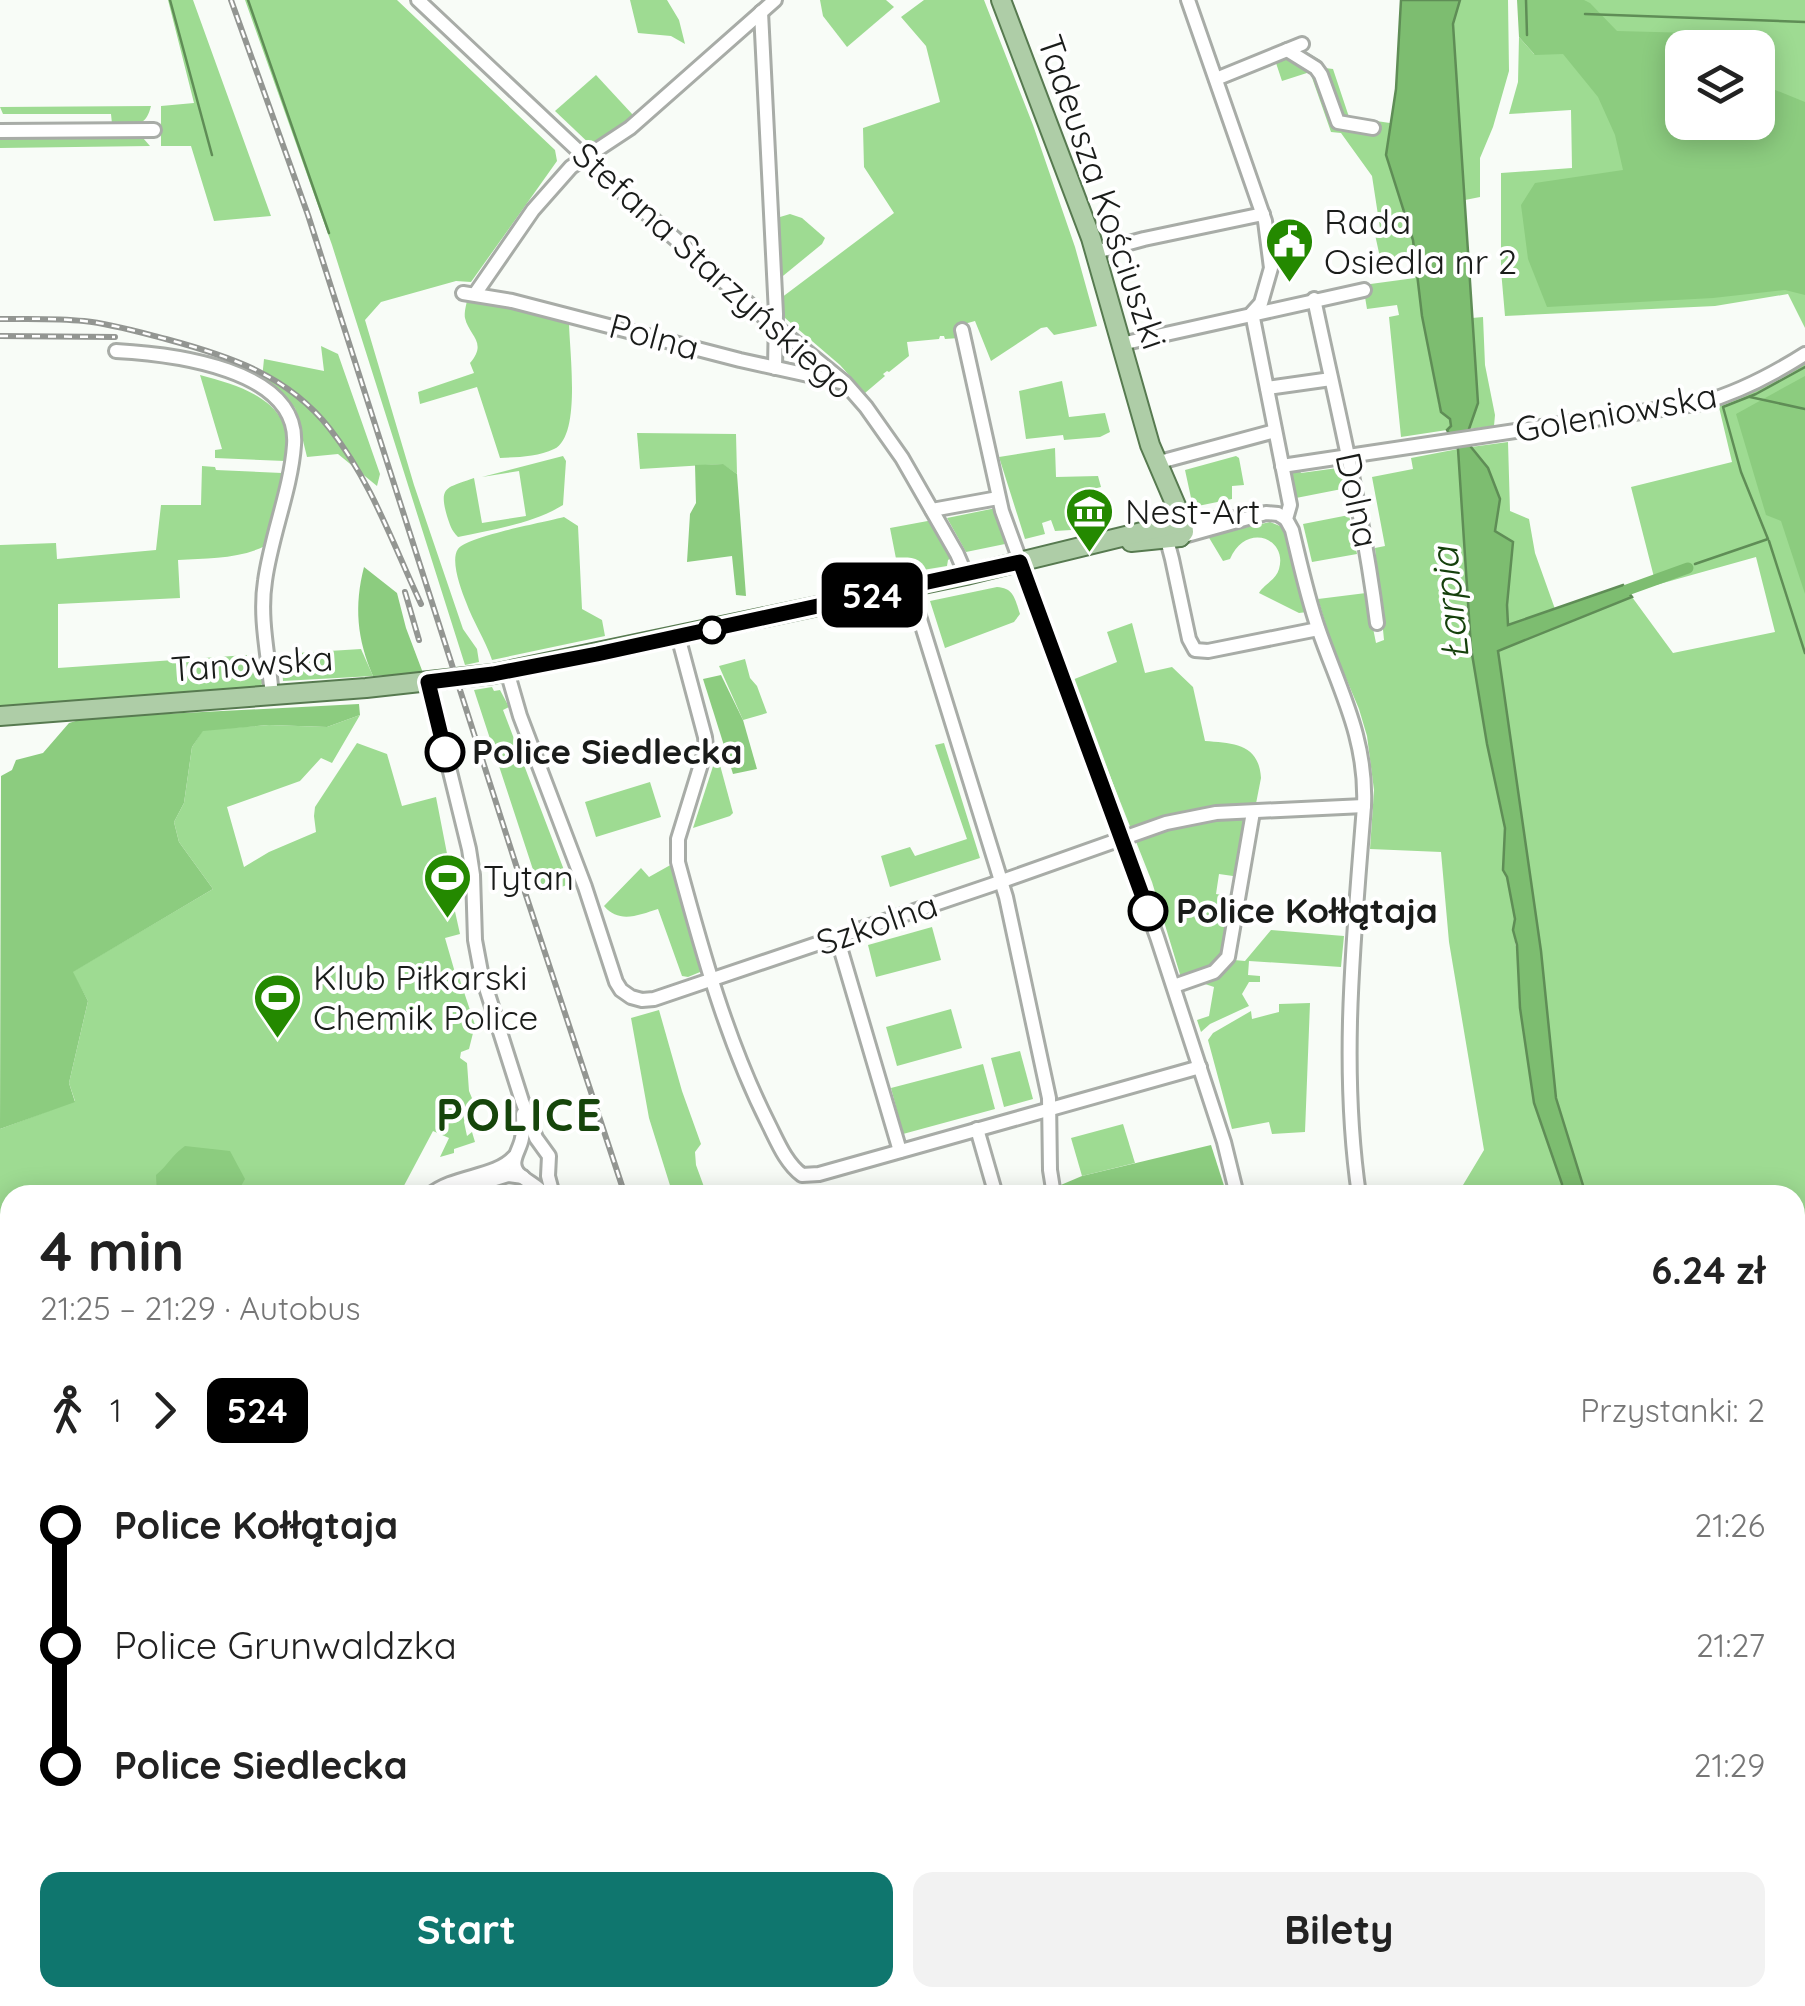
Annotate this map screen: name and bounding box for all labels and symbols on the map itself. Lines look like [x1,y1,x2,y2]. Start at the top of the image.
street label: Tadeusza Kościuszki [1029,29,1177,354]
street label: Stefana Starzyńskiego [564,132,863,408]
place label: Rada Osiedla nr 2 [1324,199,1517,283]
public building icon: Rada Osiedla nr 2 [1263,216,1315,284]
street label: Polna [605,303,704,369]
street label: Goleniowska [1511,373,1720,451]
street label: Dolna [1326,448,1389,551]
museum icon: Nest-Art [1064,486,1116,554]
place label: Nest-Art [1125,489,1260,533]
water label: Łarpia [1419,543,1479,663]
line badge: 524 [814,562,930,628]
unlabelled marker [699,617,725,643]
street label: Tanowska [169,635,335,691]
place label: Police Siedlecka [472,729,742,773]
marker: Police Siedlecka [426,733,464,771]
sports icon: Tytan [422,852,474,920]
place label: Tytan [483,855,574,899]
street label: Szkolna [810,882,943,964]
place label: Police Kołłątaja [1176,888,1438,932]
marker: Police Kołłątaja [1129,892,1167,930]
place label: Klub Piłkarski Chemik Police [313,955,538,1039]
sports icon: Klub Piłkarski Chemik Police [252,972,304,1040]
district label: POLICE [436,1086,604,1142]

